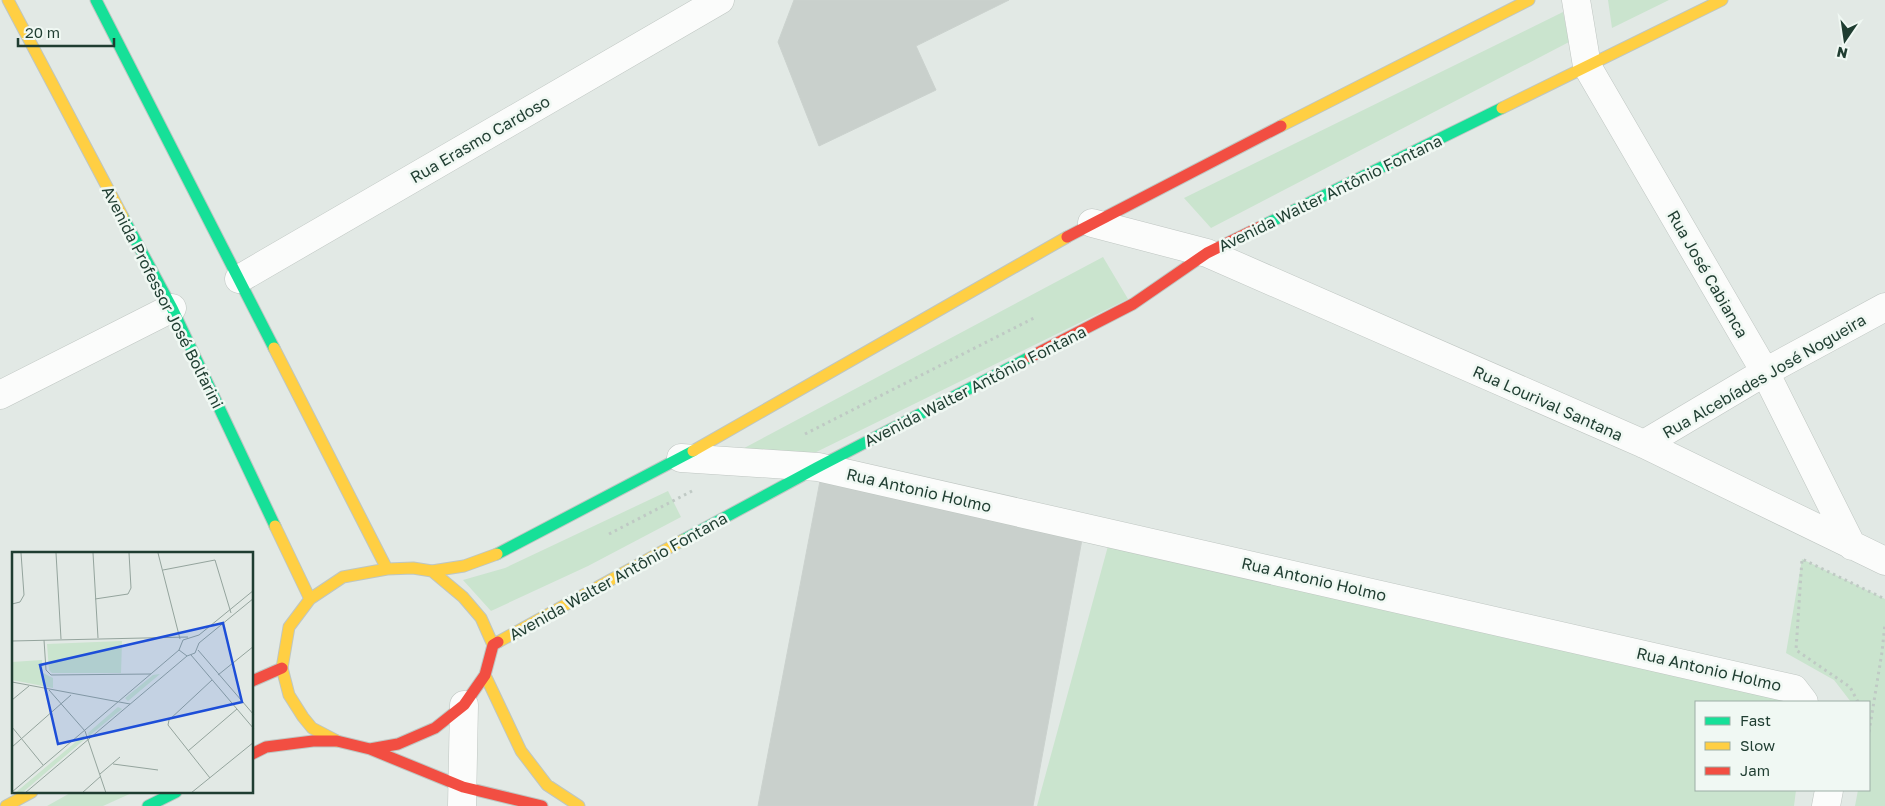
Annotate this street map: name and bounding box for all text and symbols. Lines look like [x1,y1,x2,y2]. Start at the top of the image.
scale bar [18,15,114,47]
north arrow [1820,15,1870,65]
text: 20 m [25,23,60,41]
text: N [1835,44,1849,63]
street label: Rua Erasmo Cardoso [407,91,553,187]
street label: Avenida Walter Antônio Fontana [1215,130,1445,256]
street label: Avenida Professor José Bolfarini [98,182,228,412]
street label: Rua José Cabianca [1663,207,1753,341]
street label: Rua Alcebíades José Nogueira [1659,309,1869,443]
street label: Avenida Walter Antônio Fontana [861,321,1089,451]
street label: Rua Lourival Santana [1470,361,1626,445]
street label: Rua Antonio Holmo [845,464,993,516]
street label: Avenida Walter Antônio Fontana [505,508,731,644]
inset map [12,552,254,794]
street label: Rua Antonio Holmo [1240,553,1388,605]
street label: Rua Antonio Holmo [1635,643,1783,695]
legend [1695,701,1870,791]
text: Fast [1740,711,1771,729]
text: Slow [1740,736,1775,754]
text: Jam [1740,761,1770,779]

